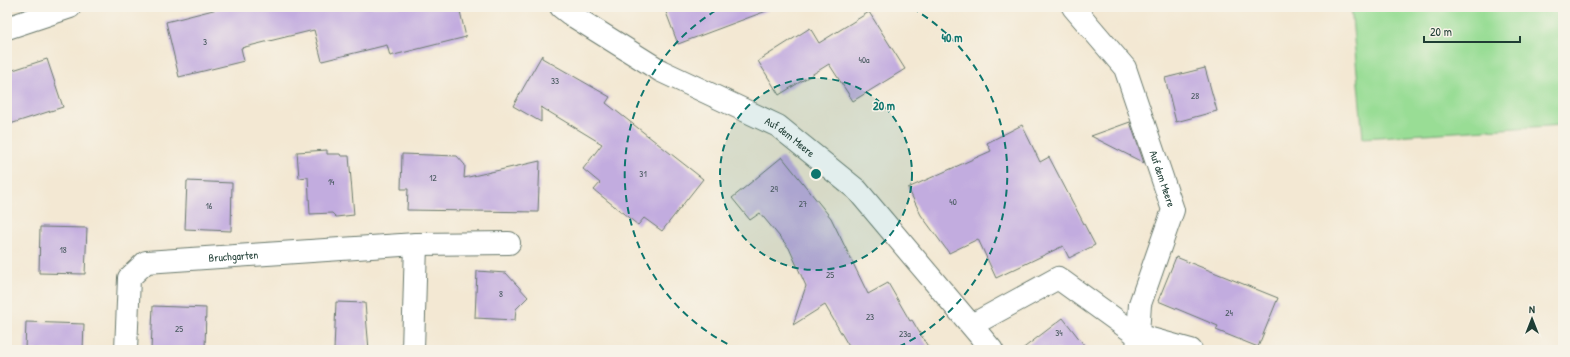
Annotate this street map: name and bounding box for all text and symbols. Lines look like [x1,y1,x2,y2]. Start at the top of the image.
scale bar [1424,18,1520,44]
text: 20 m [1430,23,1452,40]
text: 40 m [942,29,962,46]
house number: 3 [203,36,207,48]
house number: 40a [859,54,870,66]
house number: 33 [551,75,559,87]
house number: 28 [1191,90,1199,102]
text: 20 m [873,97,895,114]
street label: Auf dem Meere [763,114,818,160]
street label: Auf dem Meere [1146,149,1179,209]
centre of rings [809,167,823,181]
house number: 31 [639,168,647,180]
house number: 12 [429,172,438,184]
house number: 14 [328,176,335,188]
house number: 29 [770,183,778,195]
house number: 40 [949,196,957,208]
house number: 27 [799,198,808,210]
house number: 16 [206,200,213,212]
house number: 18 [59,244,67,256]
street label: Bruchgarten [208,248,259,265]
house number: 25 [826,269,834,281]
house number: 8 [499,288,503,300]
north arrow [1512,299,1552,339]
text: N [1529,302,1535,316]
house number: 24 [1225,307,1233,319]
house number: 23 [866,311,874,323]
house number: 25 [175,323,183,335]
house number: 34 [1055,327,1063,339]
house number: 23a [899,328,911,340]

